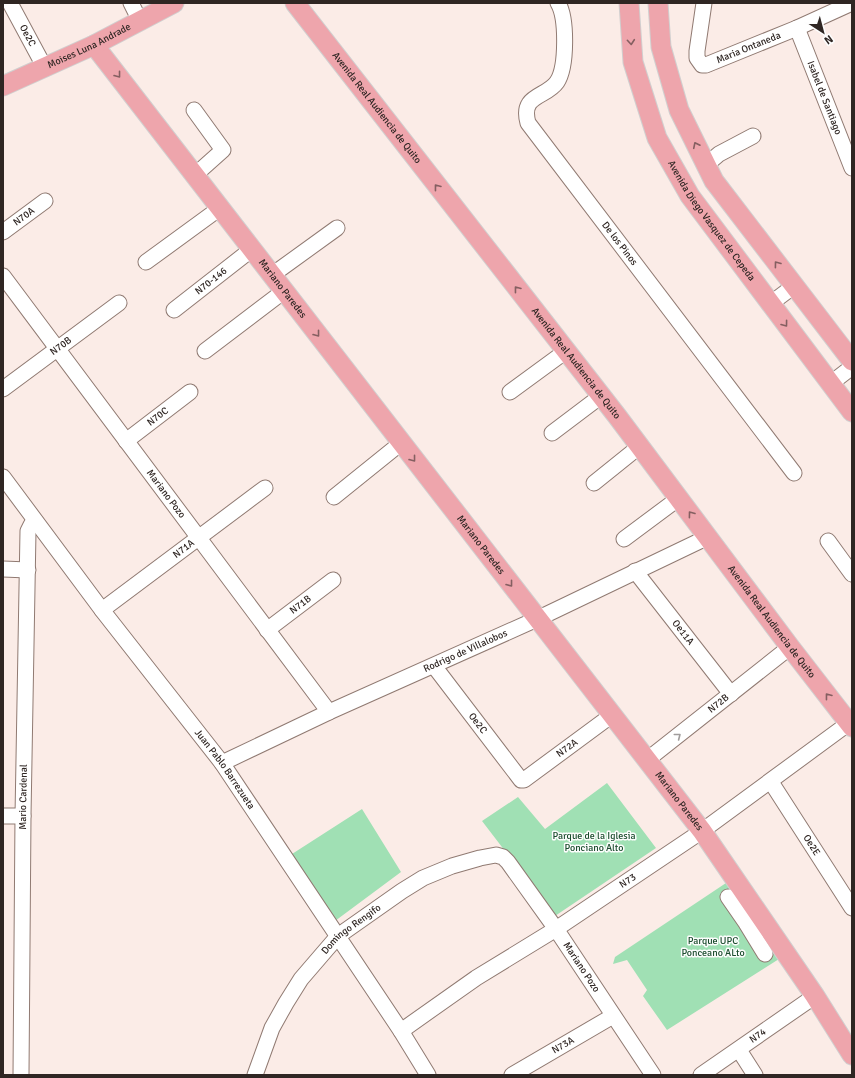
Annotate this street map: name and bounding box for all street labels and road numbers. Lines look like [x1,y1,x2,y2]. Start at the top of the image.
street label: Moises Luna Andrade [46,21,133,71]
street label: Oe2C [17,23,38,49]
street label: Maria Ontaneda [715,29,783,66]
street label: Avenida Real Audiencia de Quito [330,50,424,166]
street label: Isabel de Santiago [805,59,844,136]
street label: Avenida Diego Vasquez de Cepeda [665,158,758,283]
street label: N70A [11,205,37,228]
street label: De los Pinos [599,219,640,268]
street label: Mariano Paredes [256,257,309,321]
street label: N70-146 [193,265,229,297]
street label: Avenida Real Audiencia de Quito [529,305,623,421]
street label: N70B [48,334,74,358]
street label: N70C [145,405,171,429]
street label: Mariano Pozo [144,467,188,521]
street label: Mariano Paredes [454,513,508,577]
street label: N71A [171,537,197,561]
street label: Avenida Real Audiencia de Quito [725,563,818,680]
street label: N71B [287,593,314,617]
street label: Oe11A [669,618,697,647]
street label: Rodrigo de Villalobos [422,627,510,675]
street label: N72B [705,692,731,716]
street label: Oe2C [466,710,489,736]
street label: Juan Pablo Barrezueta [192,727,257,812]
street label: N72A [554,736,580,760]
street label: Mario Cardenal [17,764,30,830]
street label: Mariano Paredes [652,769,706,834]
street label: Oe2E [800,832,823,858]
street label: N73 [617,871,638,891]
street label: Domingo Rengifo [319,902,383,957]
street label: Mariano Pozo [560,940,602,995]
street label: N74 [747,1025,769,1046]
street label: N73A [550,1034,576,1056]

